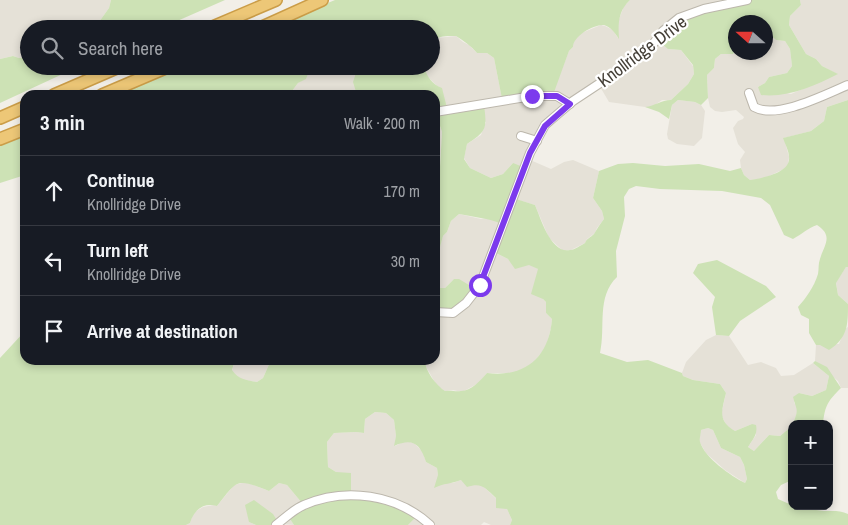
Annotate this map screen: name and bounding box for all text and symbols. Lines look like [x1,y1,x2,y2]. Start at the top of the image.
street label: Knollridge Drive [592,9,692,93]
north arrow [728,15,773,60]
search box [20,20,440,75]
icon: search [38,34,66,62]
text: Search here [78,35,163,61]
route end [521,85,544,108]
text: 3 min [40,108,85,137]
text: Walk · 200 m [344,112,420,134]
text: Continue [87,167,155,193]
icon: ahead [40,177,68,205]
text: 170 m [384,180,420,202]
text: Knollridge Drive [87,193,181,215]
text: Turn left [87,237,148,263]
icon: left [40,247,68,275]
text: 30 m [391,250,420,272]
text: Knollridge Drive [87,263,181,285]
route start [469,274,492,297]
icon: arrive [40,317,68,345]
text: Arrive at destination [87,318,238,344]
map controls [788,420,833,510]
button: + [788,420,833,465]
button: − [788,465,833,510]

